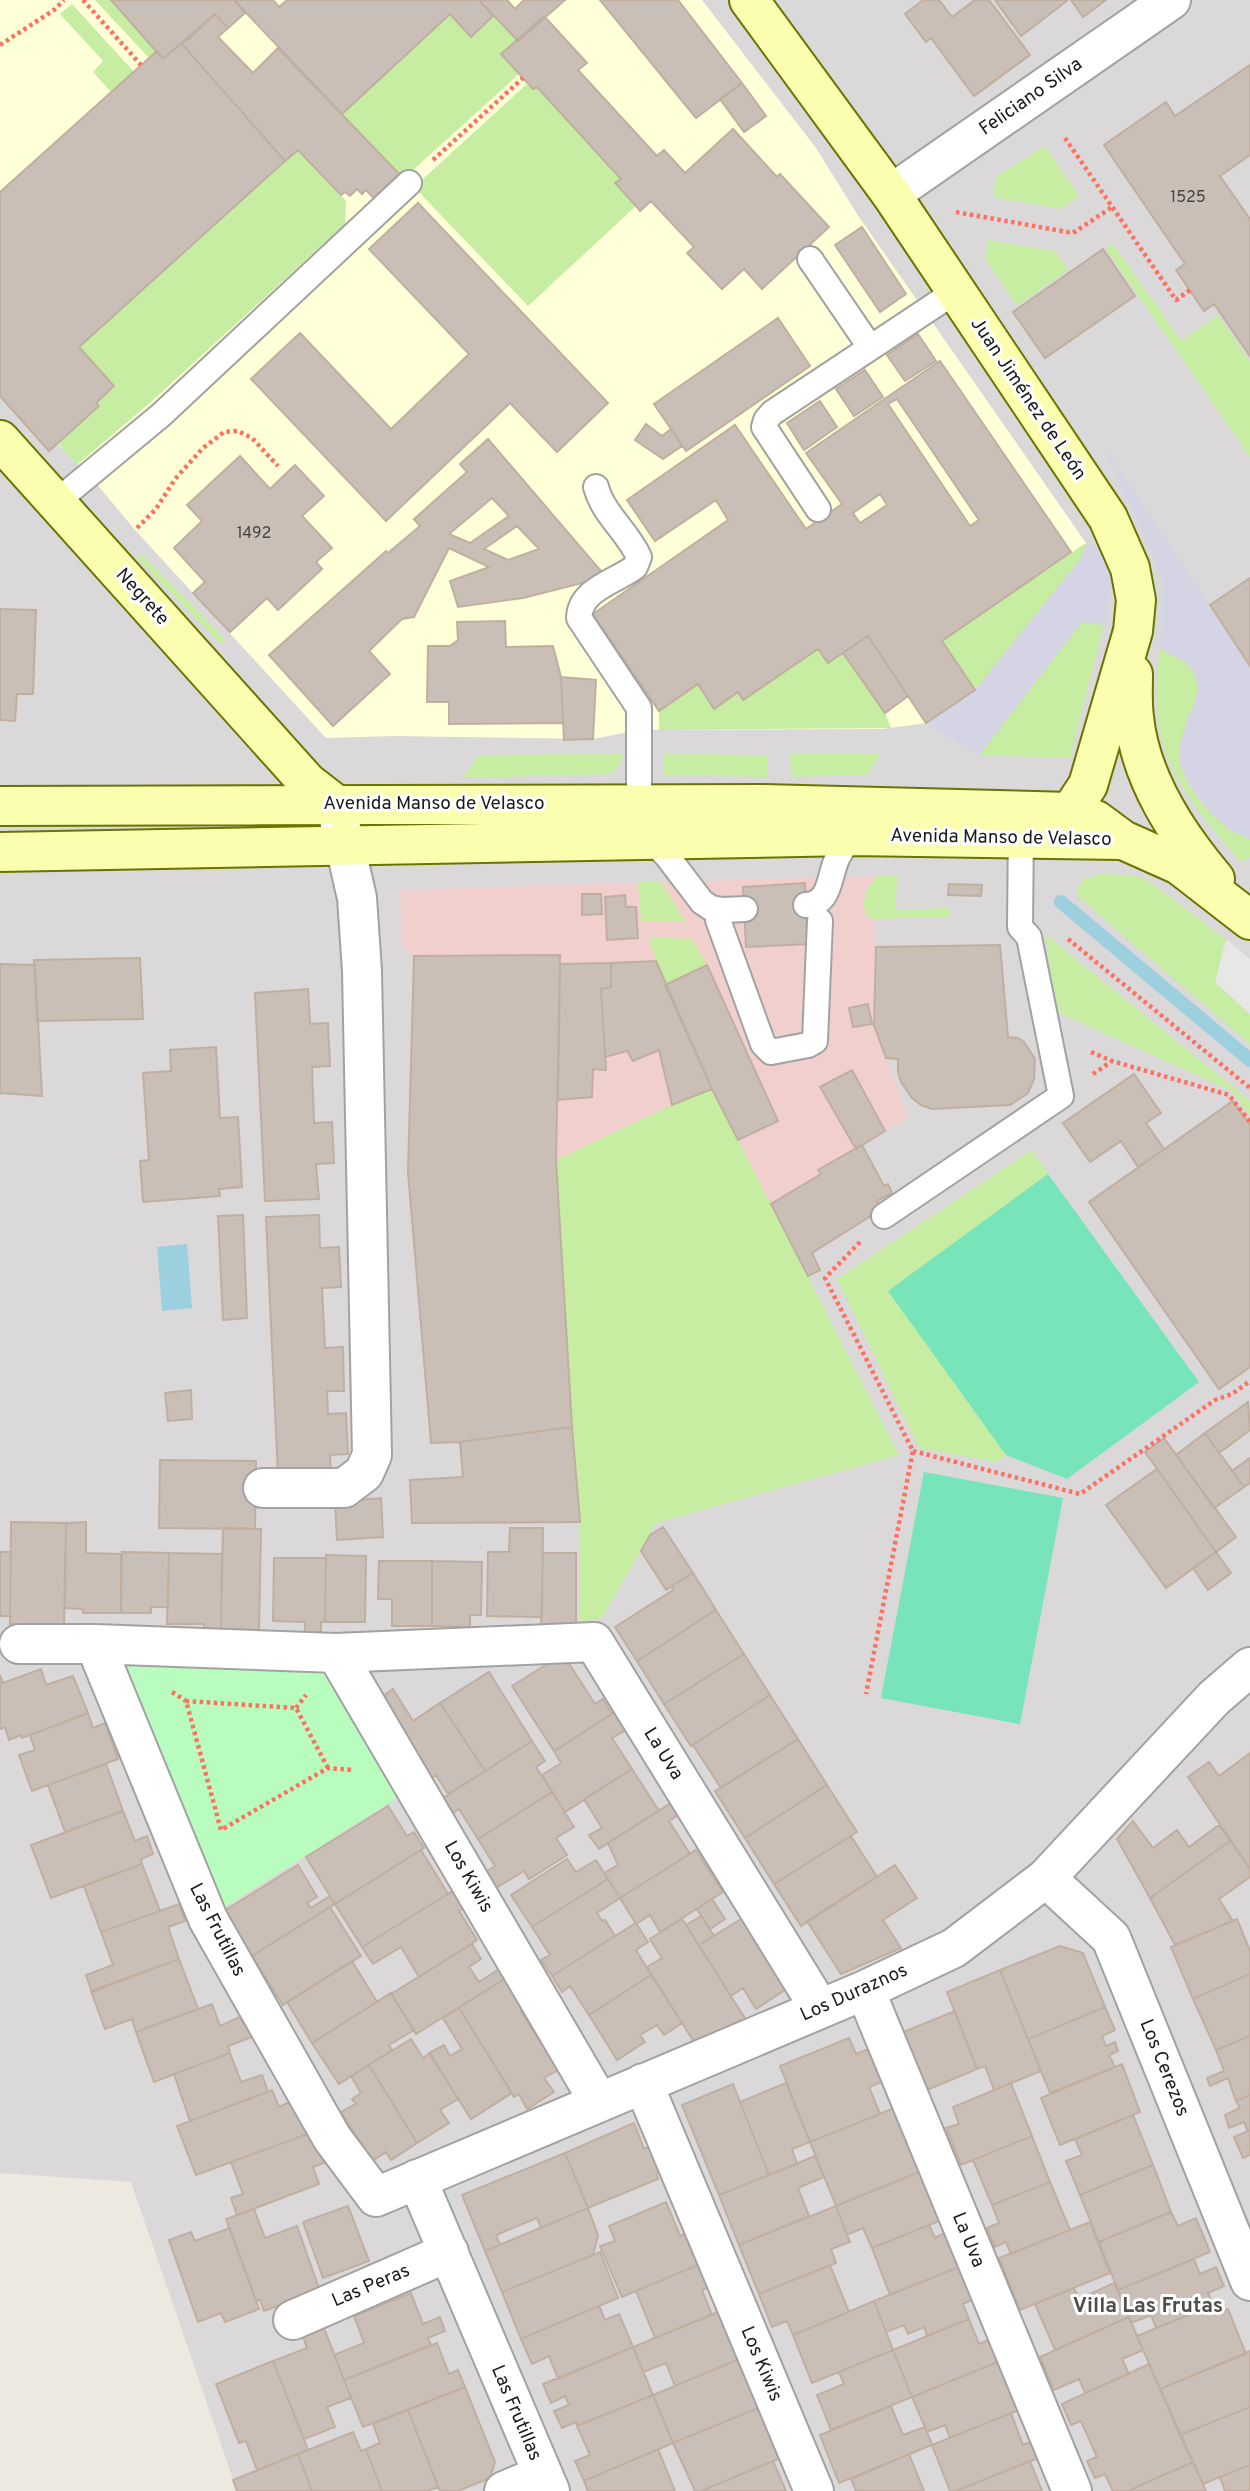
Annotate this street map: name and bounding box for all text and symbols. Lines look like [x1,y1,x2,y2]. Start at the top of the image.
street label: Feliciano Silva [975,53,1087,141]
house number: 1525 [1170,188,1206,208]
street label: Juan Jiménez de León [965,313,1091,485]
house number: 1492 [237,524,271,544]
street label: Negrete [110,563,174,631]
street label: Avenida Manso de Velasco [323,792,545,816]
street label: Avenida Manso de Velasco [890,824,1112,852]
street label: La Uva [638,1723,688,1785]
street label: Los Kiwis [438,1837,498,1917]
street label: Las Frutillas [183,1879,251,1981]
street label: Los Duraznos [797,1959,911,2027]
street label: Los Cerezos [1134,2016,1194,2120]
street label: La Uva [946,2209,990,2271]
street label: Las Peras [328,2259,414,2313]
district label: Villa Las Frutas [1073,2293,1223,2320]
street label: Los Kiwis [734,2323,788,2405]
street label: Las Frutillas [485,2362,547,2464]

